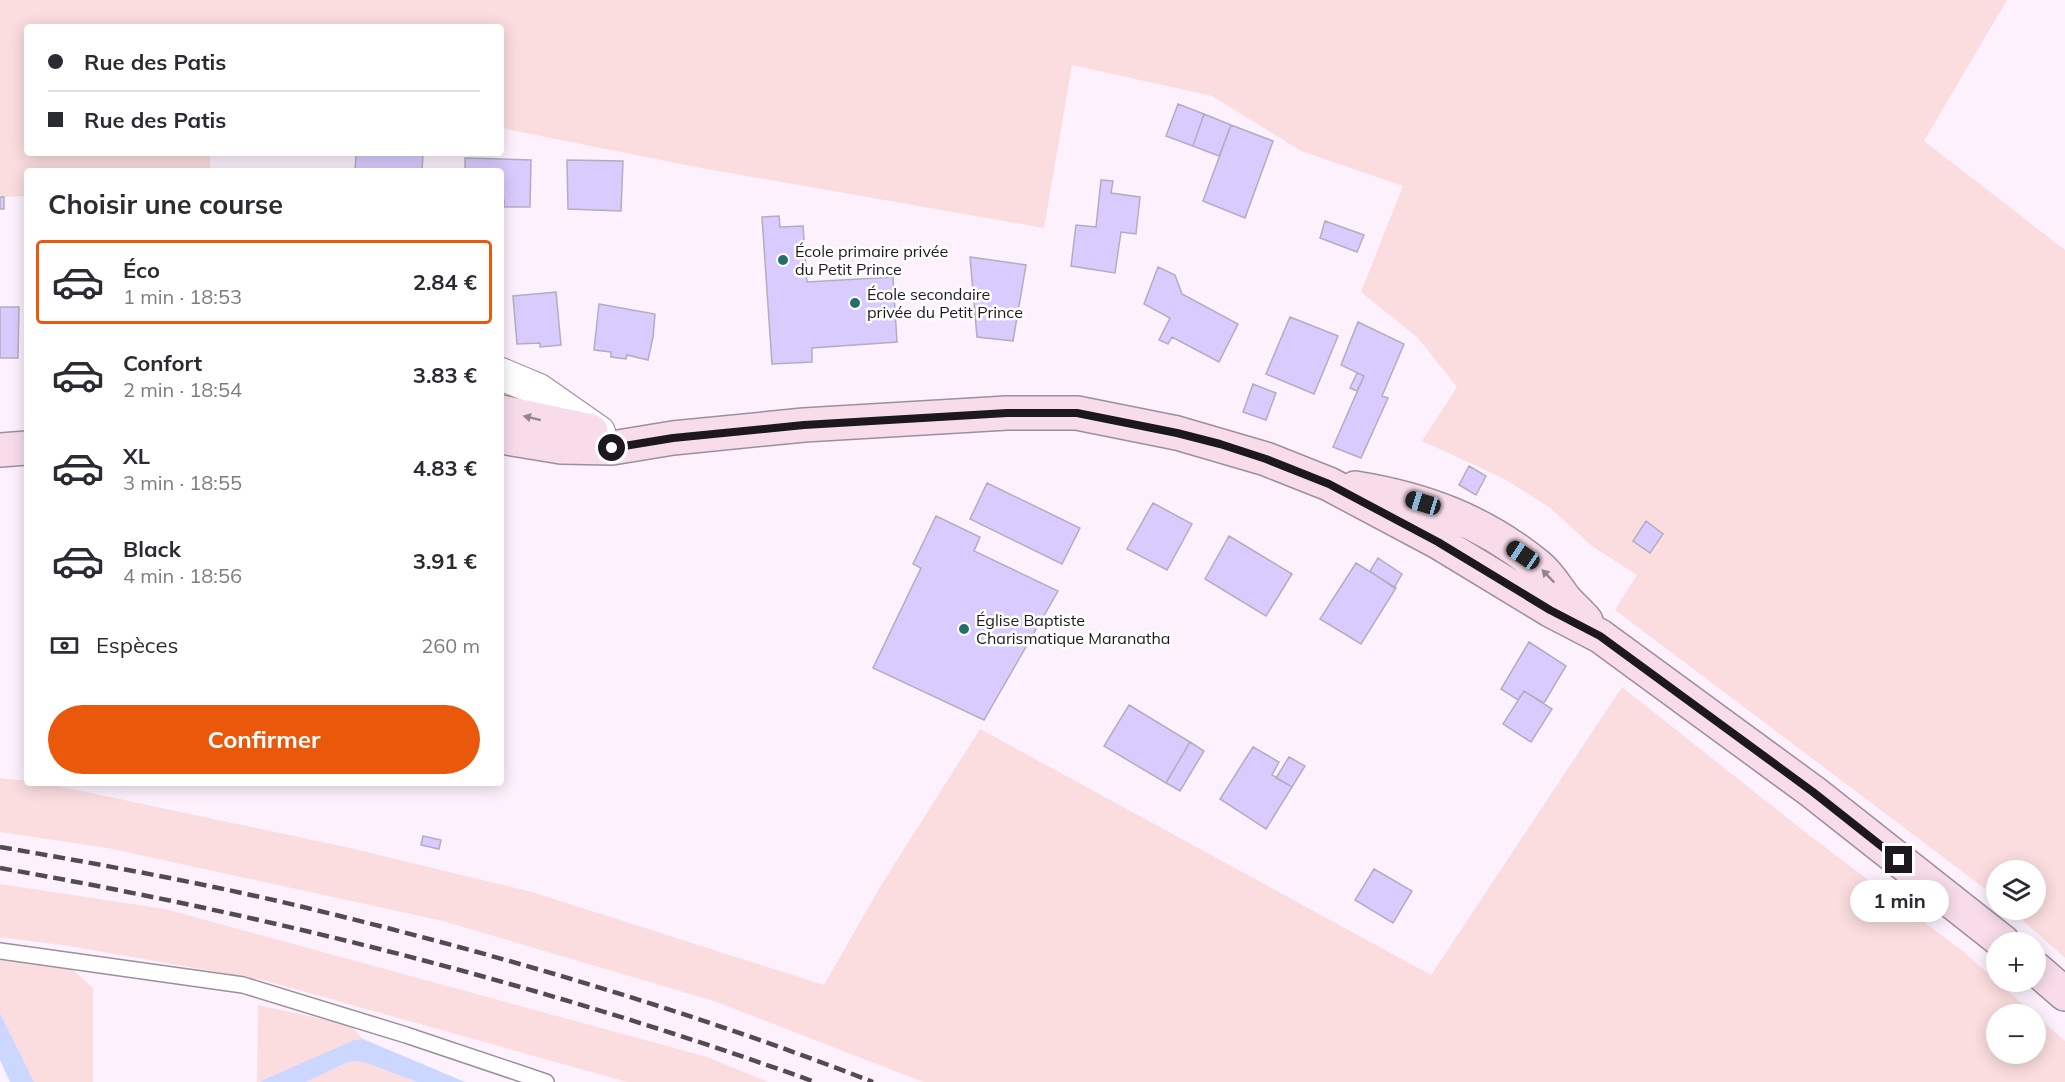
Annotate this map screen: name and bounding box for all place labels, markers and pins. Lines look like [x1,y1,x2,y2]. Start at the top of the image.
place label: École primaire privée du Petit Prince [795,241,948,279]
marker: École primaire privée du Petit Prince [776,253,790,267]
place label: École secondaire privée du Petit Prince [867,284,1023,322]
marker: École secondaire privée du Petit Prince [848,296,862,310]
place label: Église Baptiste Charismatique Maranatha [976,610,1170,648]
marker: Église Baptiste Charismatique Maranatha [957,622,971,636]

